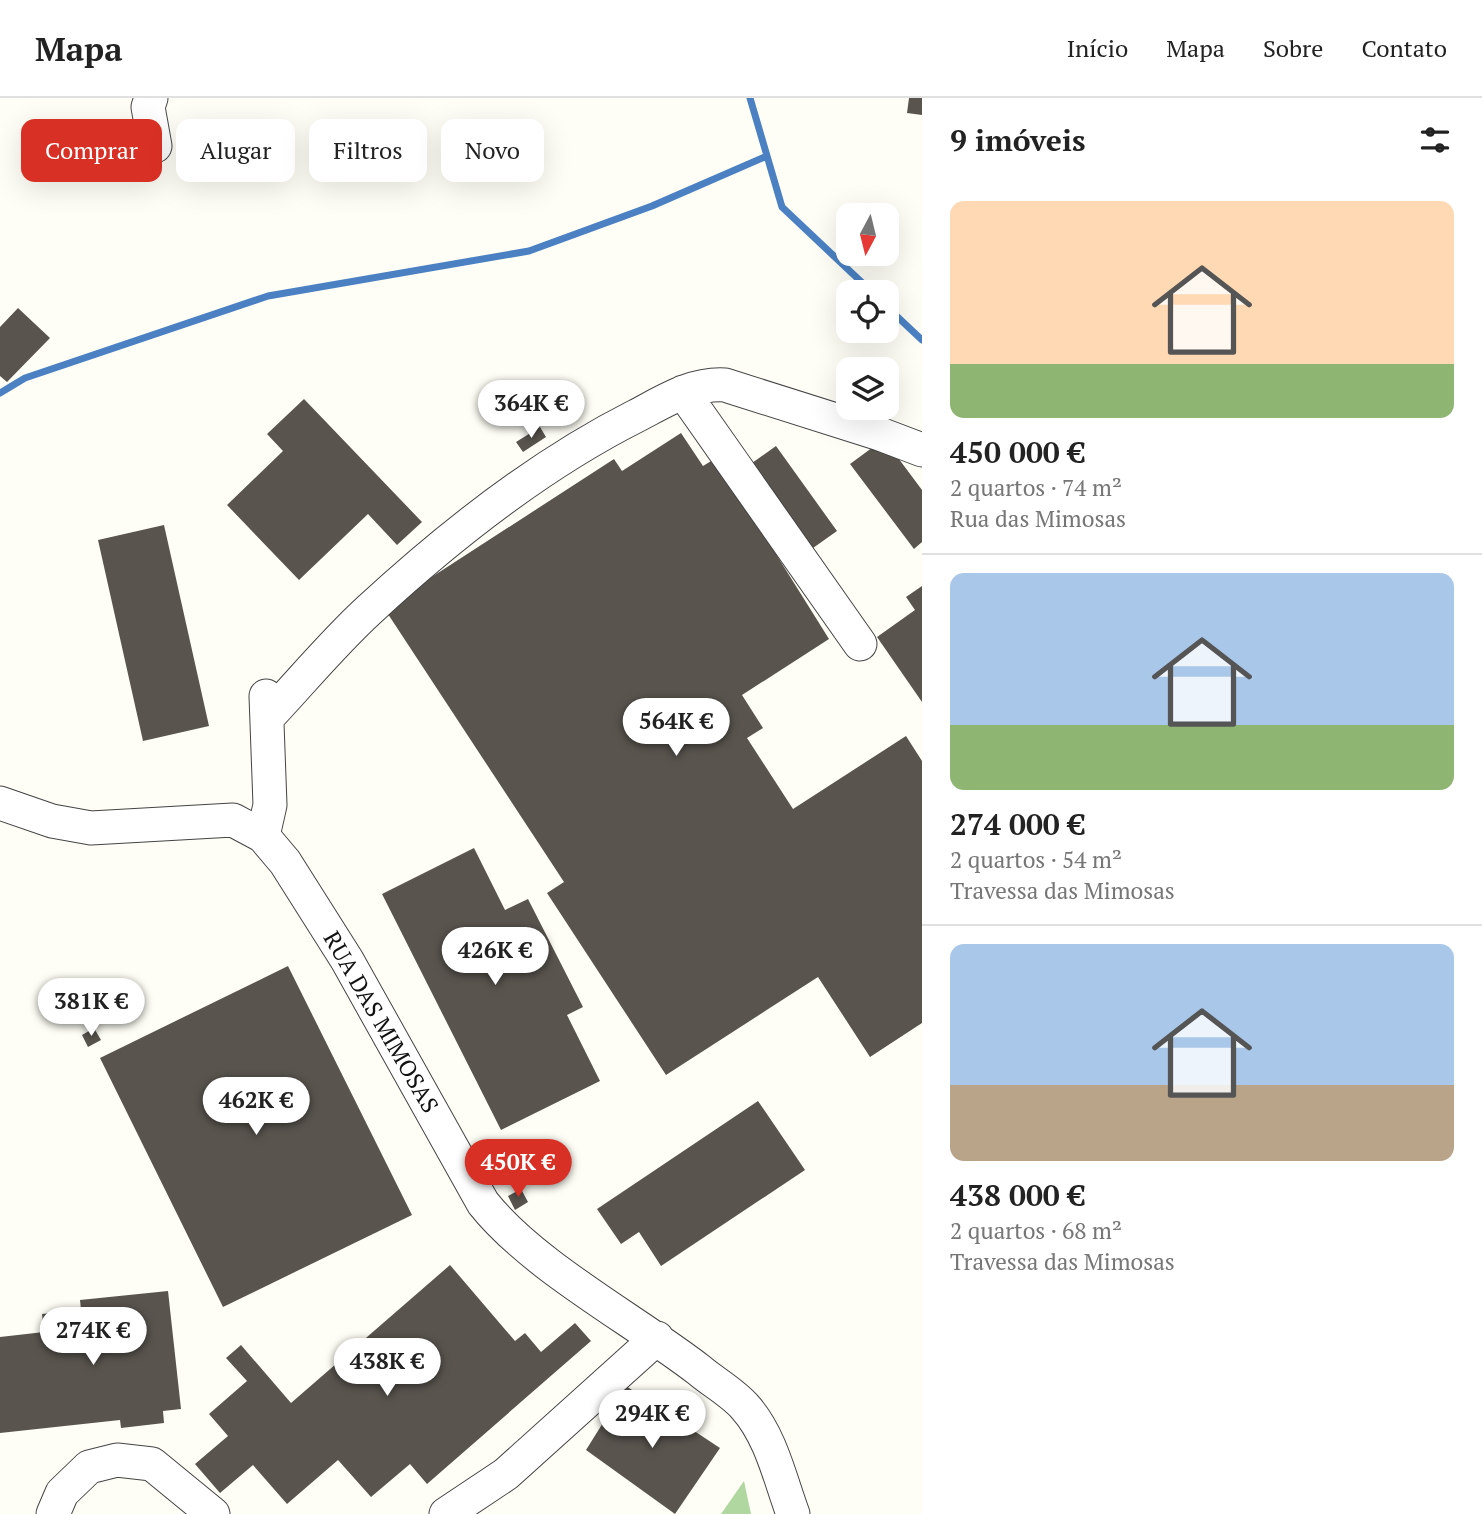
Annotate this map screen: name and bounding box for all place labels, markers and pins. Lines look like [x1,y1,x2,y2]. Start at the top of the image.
pin: 364K € [474,380,588,440]
pin: 564K € [619,698,733,758]
pin: 426K € [438,928,552,987]
pin: 381K € [34,978,148,1038]
pin: 462K € [199,1077,313,1137]
pin: 450K € [461,1140,575,1199]
pin: 274K € [36,1308,150,1367]
pin: 438K € [330,1338,444,1398]
pin: 294K € [595,1390,709,1450]

